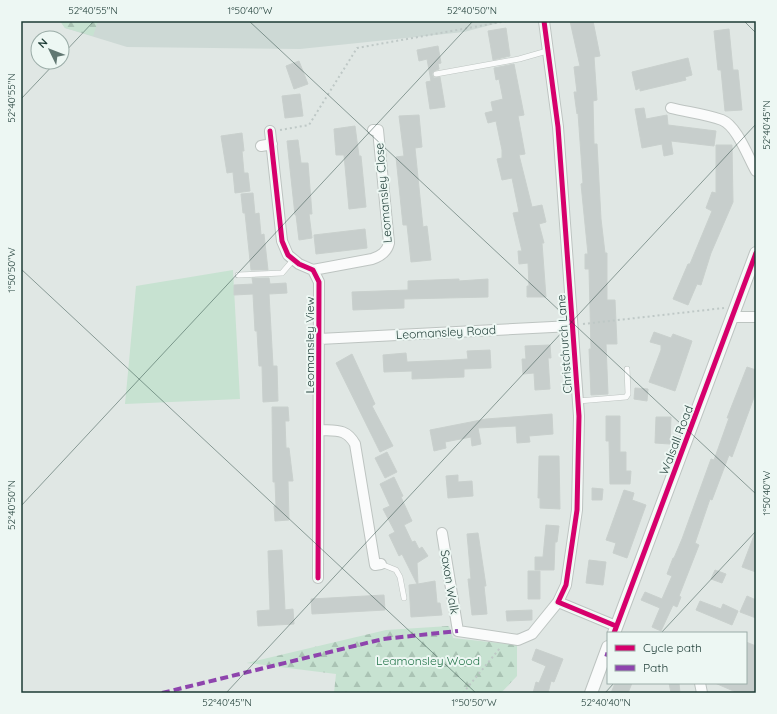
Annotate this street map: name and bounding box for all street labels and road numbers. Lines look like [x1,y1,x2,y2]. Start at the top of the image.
street label: Leomansley Close [371,142,395,244]
street label: Christchurch Lane [553,294,575,394]
street label: Leomansley View [302,297,317,394]
street label: Leomansley Road [395,322,497,342]
street label: Walsall Road [656,403,696,477]
street label: Saxon Walk [438,549,462,615]

